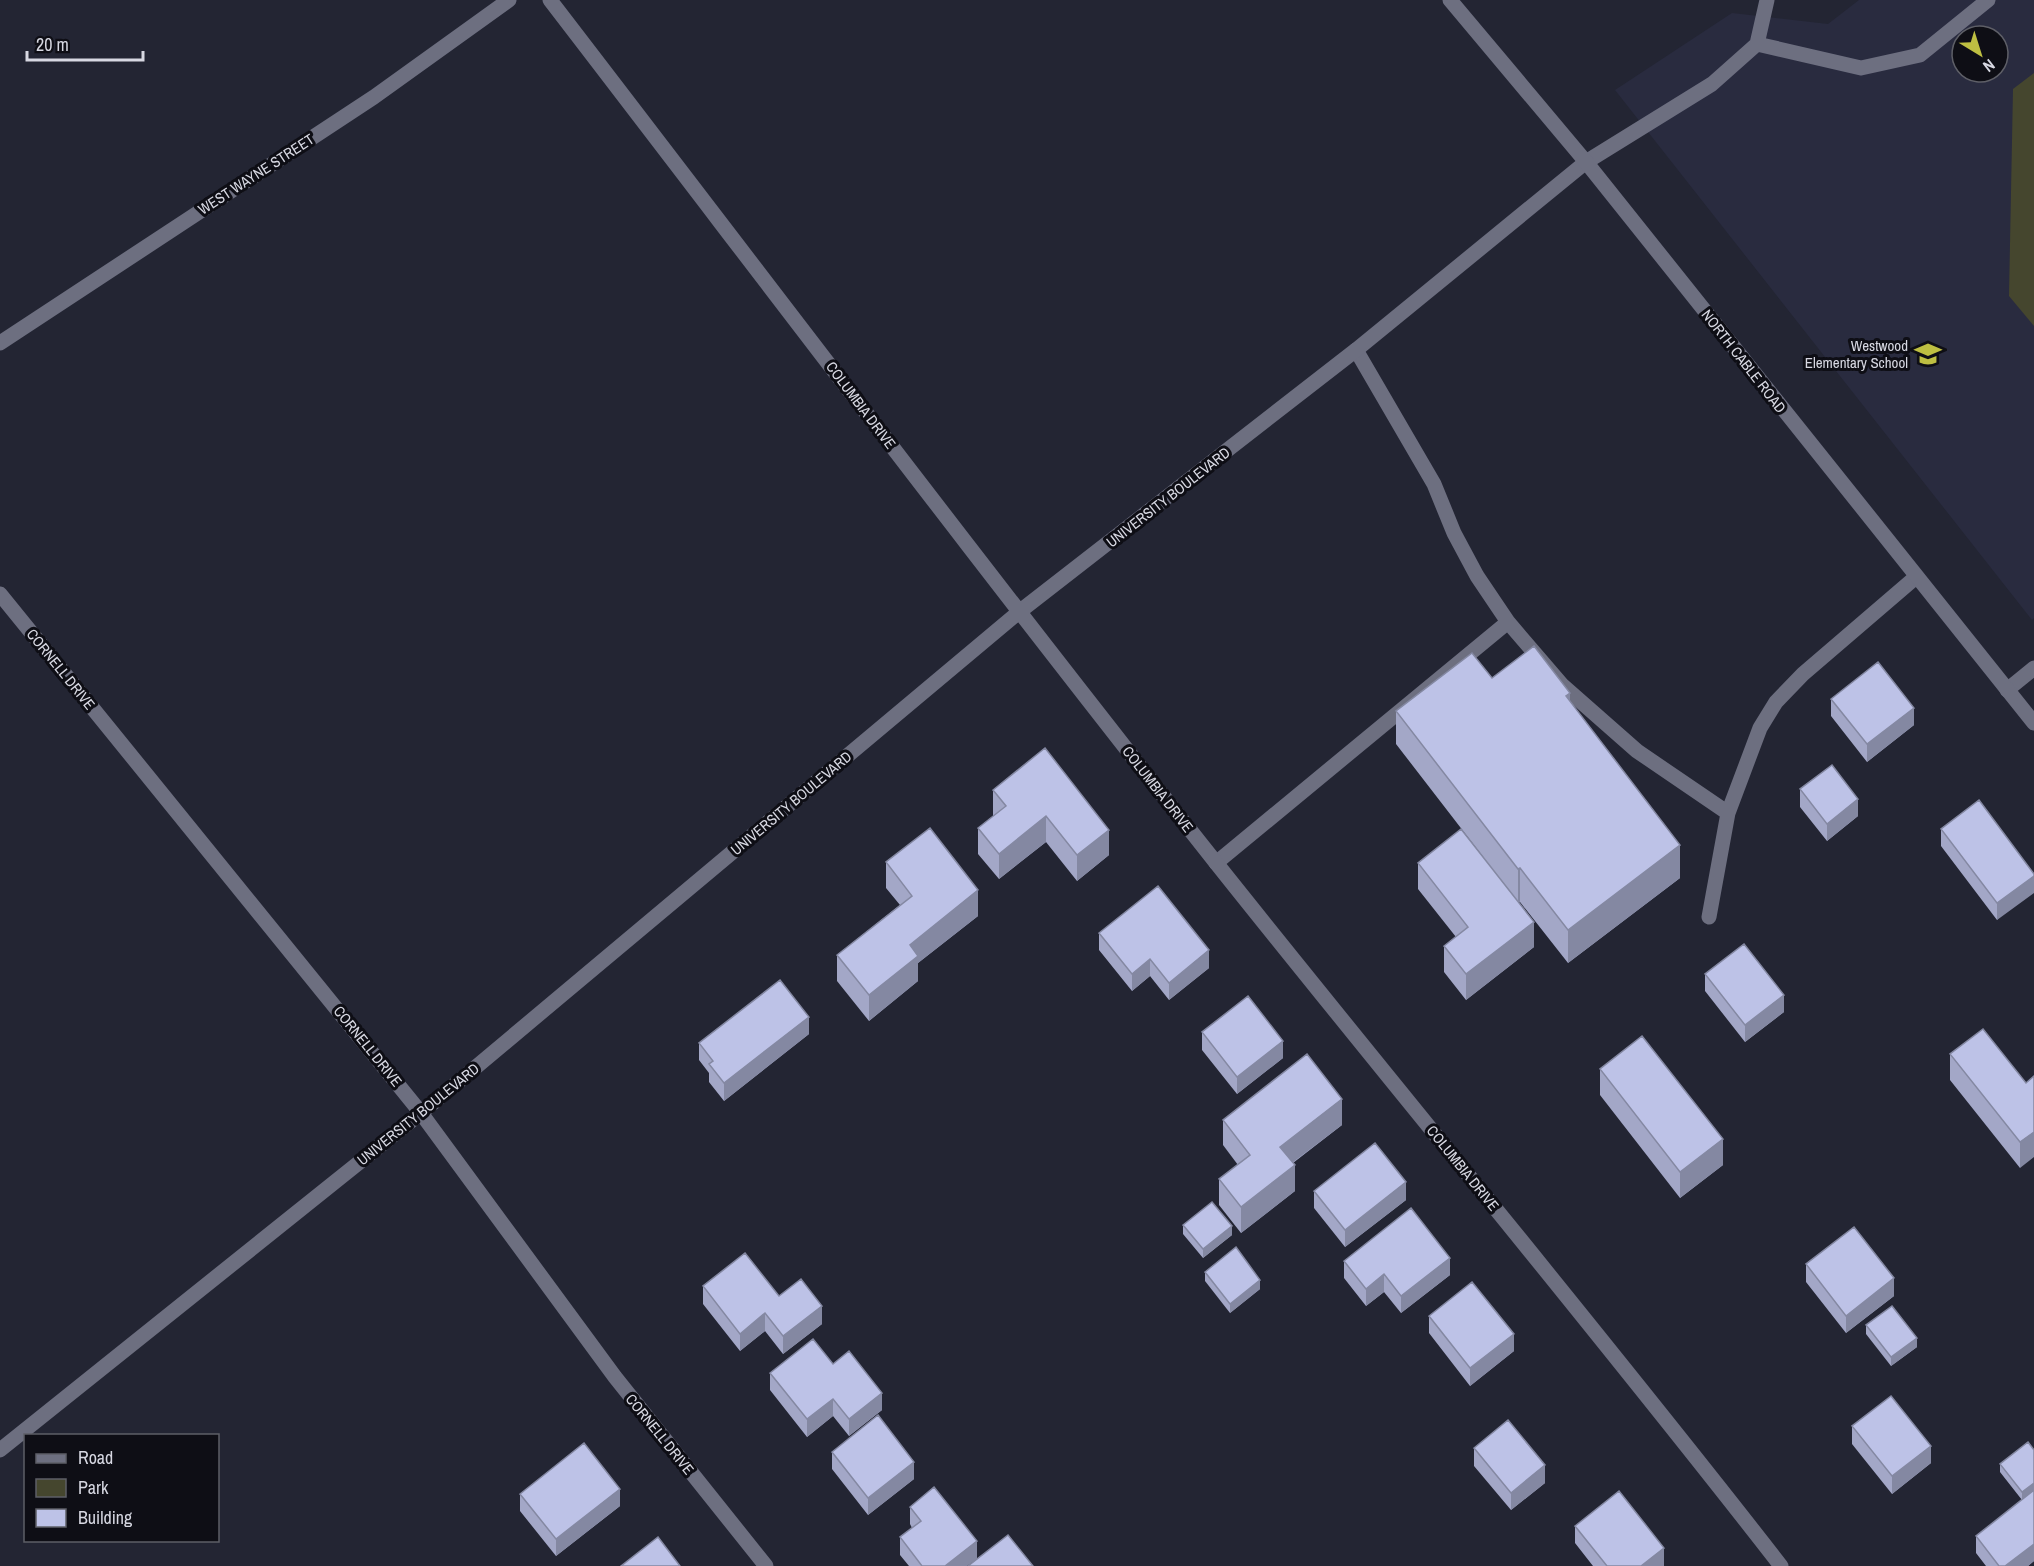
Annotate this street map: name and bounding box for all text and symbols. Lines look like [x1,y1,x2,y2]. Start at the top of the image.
scale bar [27,24,142,62]
north arrow [1950,24,2010,84]
text: 20 m [36,32,69,57]
text: N [1979,54,2000,77]
street label: WEST WAYNE STREET [194,128,319,219]
street label: NORTH CABLE ROAD [1697,305,1791,417]
place label: Westwood Elementary School [1805,335,1908,373]
school or university icon: Westwood Elementary School [1913,339,1943,369]
street label: COLUMBIA DRIVE [821,357,901,453]
street label: UNIVERSITY BOULEVARD [1102,442,1234,552]
street label: CORNELL DRIVE [22,624,100,714]
street label: COLUMBIA DRIVE [1118,741,1198,837]
street label: UNIVERSITY BOULEVARD [726,746,856,860]
street label: CORNELL DRIVE [329,1001,407,1091]
street label: UNIVERSITY BOULEVARD [352,1058,484,1170]
street label: COLUMBIA DRIVE [1422,1121,1504,1215]
street label: CORNELL DRIVE [621,1389,699,1479]
legend [24,1434,219,1542]
text: Road [78,1445,113,1470]
text: Park [78,1475,109,1500]
text: Building [78,1505,133,1530]

